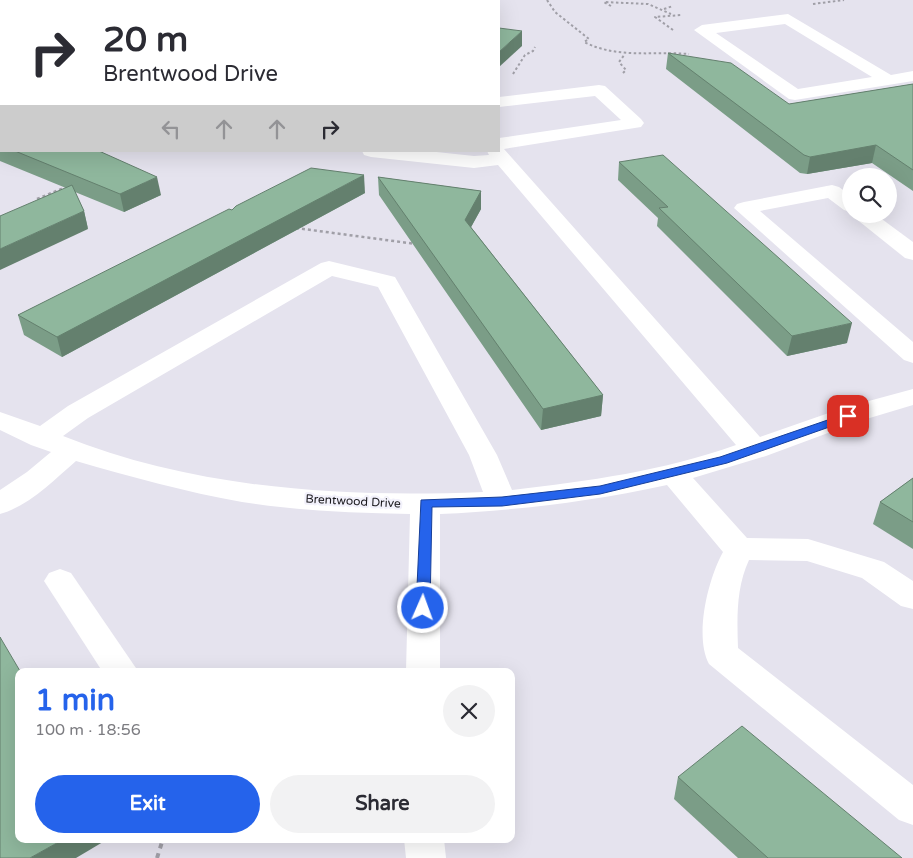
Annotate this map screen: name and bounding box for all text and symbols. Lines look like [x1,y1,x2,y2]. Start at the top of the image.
text: 20 m [103,19,188,61]
icon: right [20,20,85,85]
text: Brentwood Drive [103,61,278,87]
icon: left [157,115,185,143]
icon: ahead [210,115,238,143]
icon: ahead [263,115,291,143]
icon: right [316,115,344,143]
map controls [842,168,897,223]
button: search [842,168,897,223]
pin [827,395,869,437]
icon: arrive [834,402,862,430]
street label: Brentwood Drive [305,492,401,510]
position arrow [396,581,448,633]
text: 1 min [35,682,115,719]
button: close [443,685,495,737]
text: 100 m · 18:56 [35,720,141,740]
button: Exit [35,775,260,833]
button: Share [270,775,495,833]

